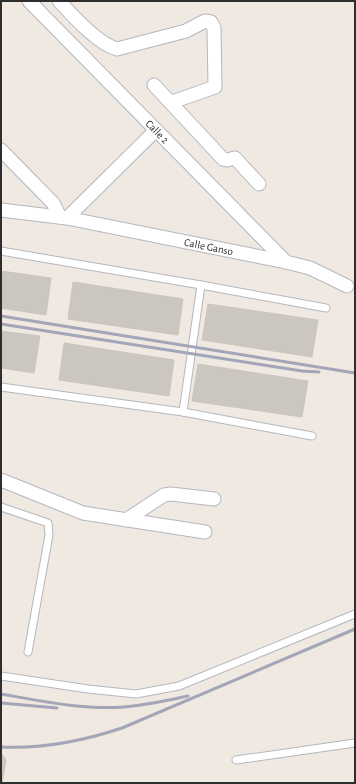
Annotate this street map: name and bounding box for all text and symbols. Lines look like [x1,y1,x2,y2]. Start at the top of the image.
street label: Calle 2 [144,117,171,145]
street label: Calle Ganso [183,236,234,257]

